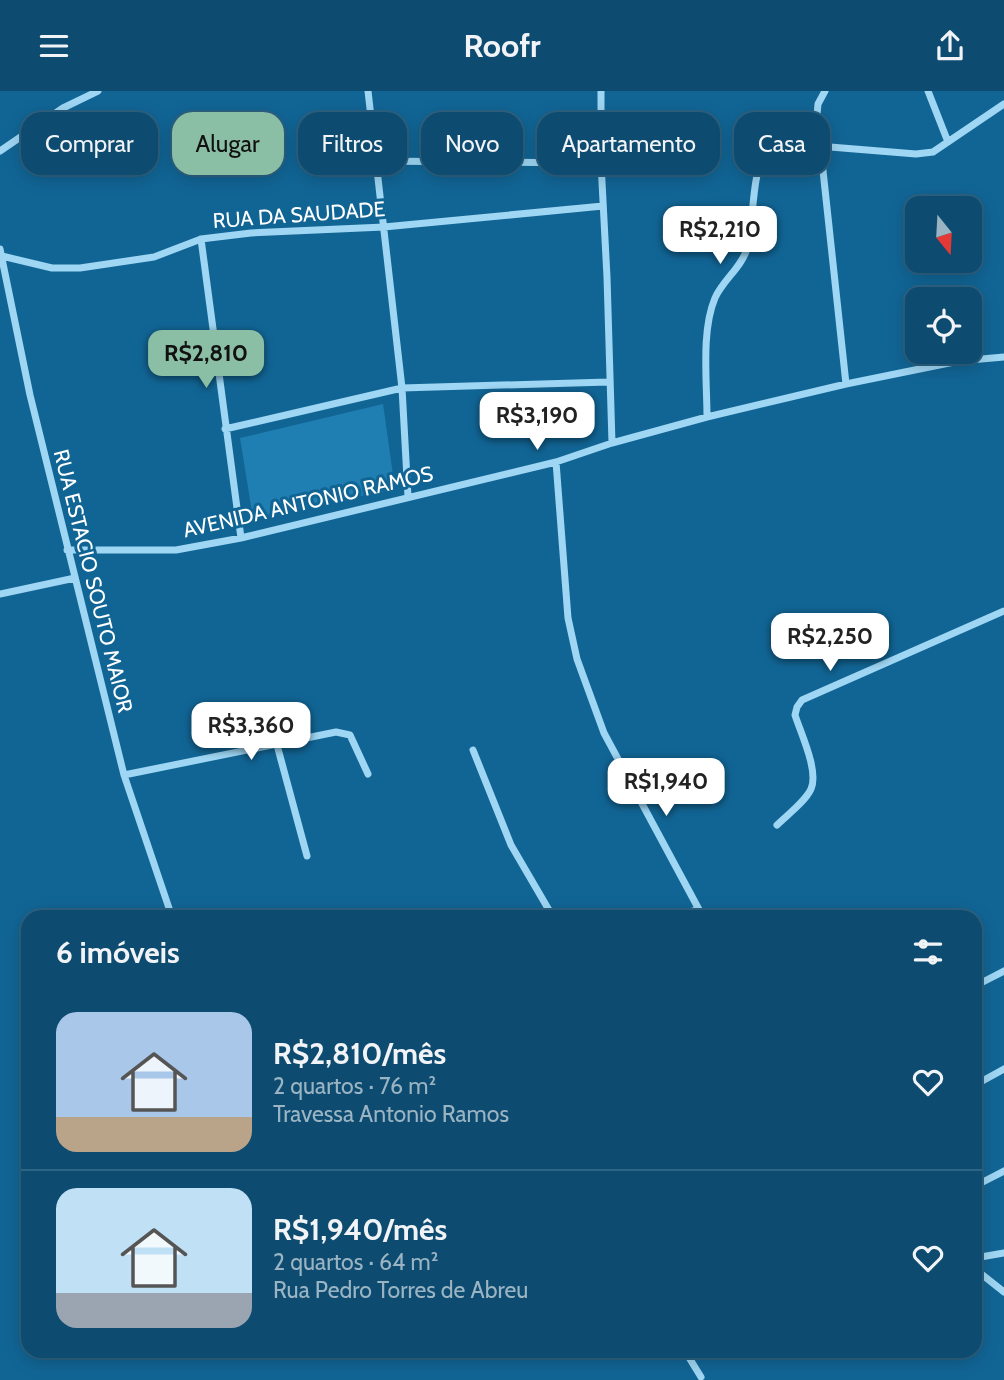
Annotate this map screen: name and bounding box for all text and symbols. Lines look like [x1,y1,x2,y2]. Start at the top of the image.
text: Roofr [463,26,541,65]
icon: menu [35,27,73,65]
icon: share [931,27,969,65]
chip: Comprar [21,112,158,175]
chip: Alugar [172,112,284,175]
chip: Filtros [298,112,407,175]
chip: Novo [421,112,523,175]
chip: Apartamento [537,112,720,175]
chip: Casa [734,112,830,175]
street label: RUA DA SAUDADE [212,196,386,233]
north arrow [905,196,982,273]
map controls [905,196,982,364]
pin: R$2,210 [655,207,785,266]
text: R$2,210 [679,215,761,243]
button: locate [905,287,982,364]
pin: R$2,810 [141,331,271,390]
text: R$2,810 [164,339,248,367]
pin: R$3,190 [472,393,602,452]
text: R$3,190 [496,401,578,429]
street label: RUA ESTACIO SOUTO MAIOR [49,447,138,715]
street label: AVENIDA ANTONIO RAMOS [180,461,435,542]
pin: R$2,250 [765,613,895,673]
text: R$2,250 [787,622,873,650]
pin: R$3,360 [186,703,316,762]
text: R$3,360 [207,711,295,739]
pin: R$1,940 [601,759,731,818]
text: R$1,940 [624,767,708,795]
icon: filters [909,933,947,971]
text: 6 imóveis [56,934,180,971]
text: R$2,810/mês [273,1035,446,1072]
icon: home [112,1040,196,1124]
icon: heart [909,1063,947,1101]
text: 2 quartos · 76 m² [273,1072,436,1100]
text: Travessa Antonio Ramos [273,1100,509,1128]
text: R$1,940/mês [273,1211,447,1248]
icon: home [112,1216,196,1300]
icon: heart [909,1239,947,1277]
text: 2 quartos · 64 m² [273,1248,438,1276]
text: Rua Pedro Torres de Abreu [273,1276,528,1304]

